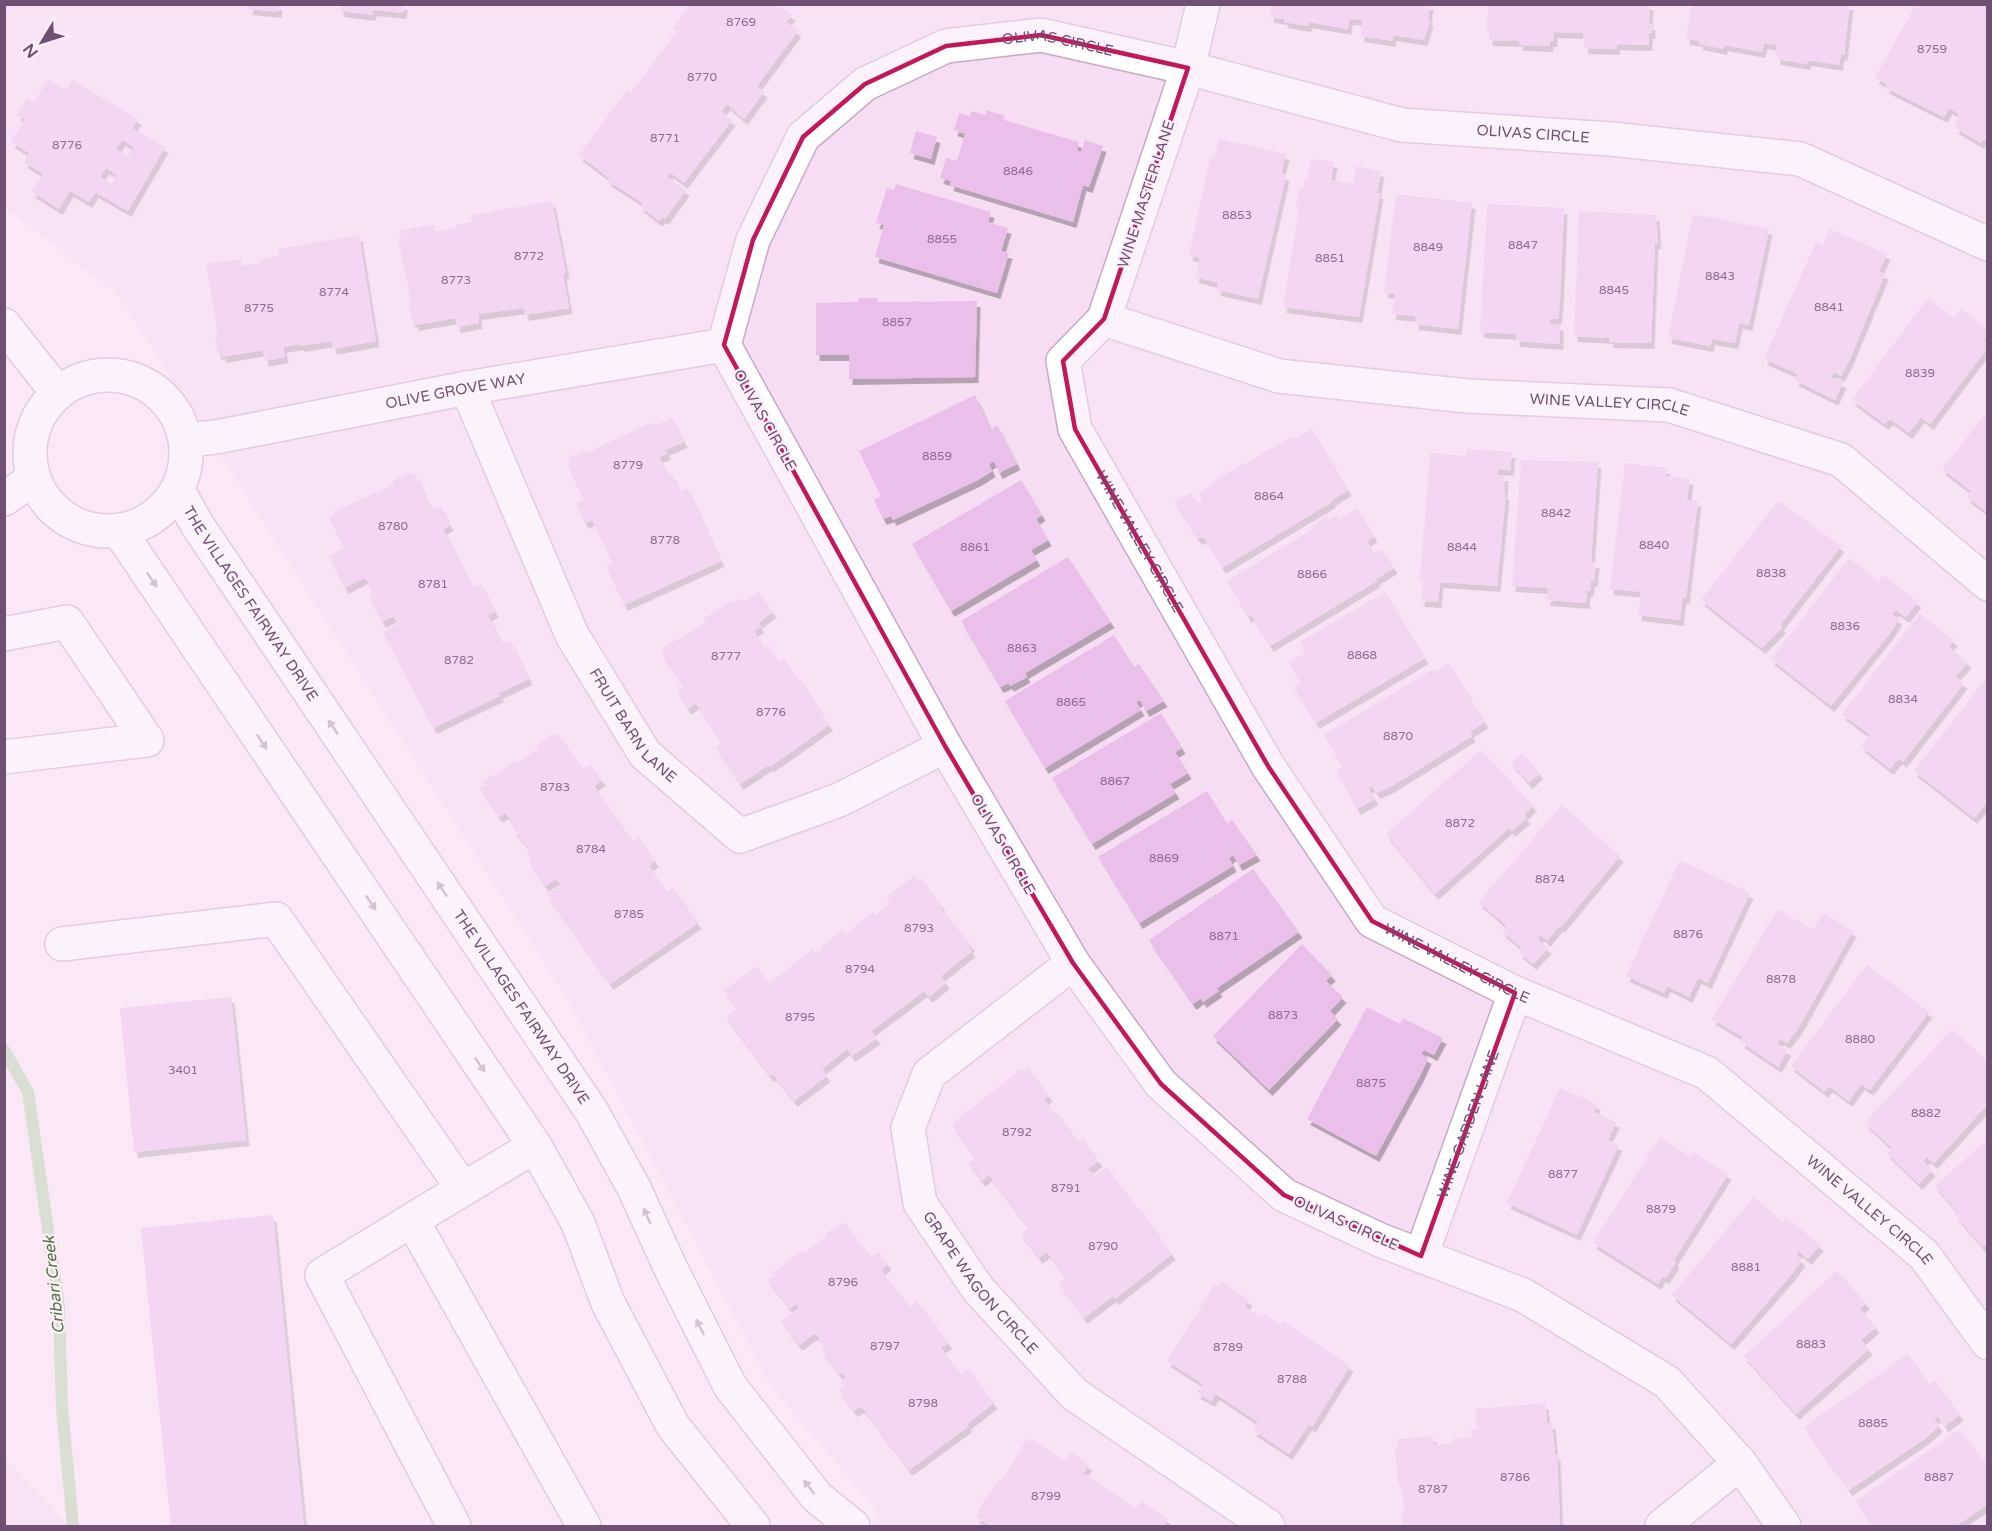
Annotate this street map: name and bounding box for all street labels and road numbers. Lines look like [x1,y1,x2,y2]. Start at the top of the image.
street label: OLIVAS CIRCLE [1001,25,1115,60]
street label: WINE MASTER LANE [1114,118,1178,270]
street label: OLIVAS CIRCLE [1476,121,1590,147]
street label: OLIVAS CIRCLE [730,366,800,474]
street label: OLIVE GROVE WAY [384,369,527,413]
street label: WINE VALLEY CIRCLE [1529,390,1692,420]
street label: WINE VALLEY CIRCLE [1092,468,1187,616]
street label: THE VILLAGES FAIRWAY DRIVE [180,503,322,704]
street label: FRUIT BARN LANE [586,665,680,786]
street label: OLIVAS CIRCLE [967,790,1039,898]
street label: THE VILLAGES FAIRWAY DRIVE [450,906,593,1108]
street label: WINE VALLEY CIRCLE [1381,920,1532,1007]
street label: WINE GARDEN LANE [1433,1048,1503,1201]
street label: WINE VALLEY CIRCLE [1803,1151,1937,1268]
street label: OLIVAS CIRCLE [1291,1192,1401,1254]
street label: GRAPE WAGON CIRCLE [919,1208,1042,1358]

